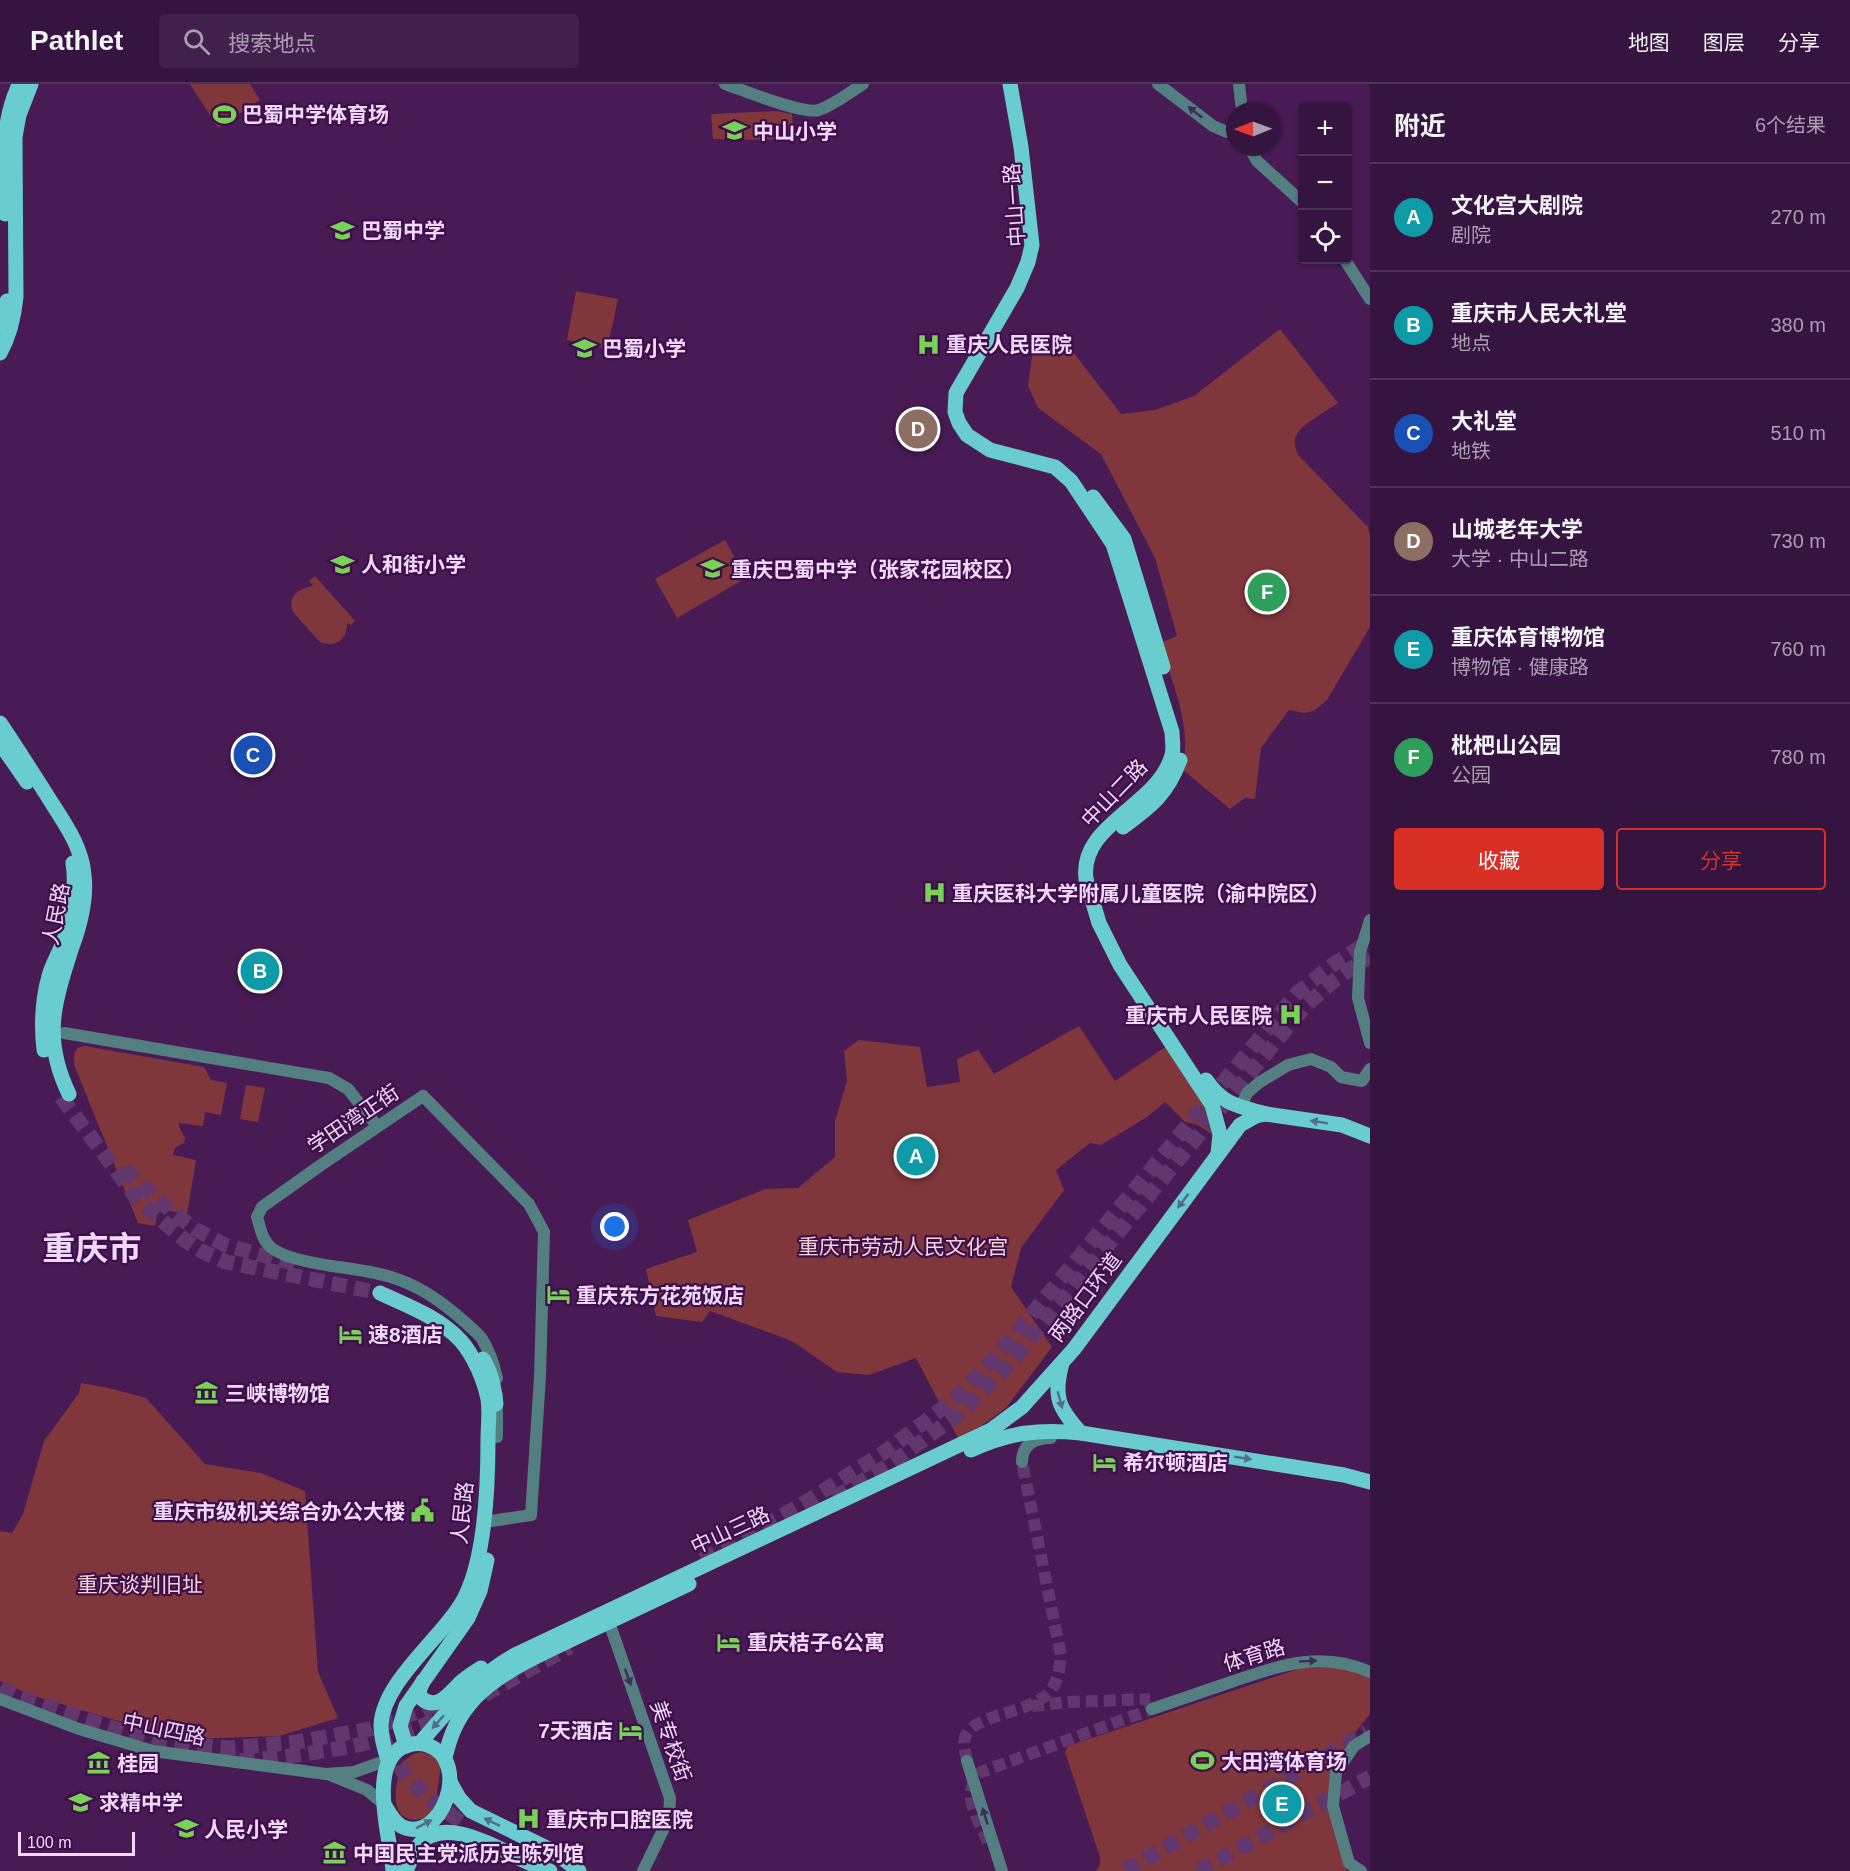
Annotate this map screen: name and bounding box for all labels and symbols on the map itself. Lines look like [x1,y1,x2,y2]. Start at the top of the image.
sports icon: 巴蜀中学体育场 [211,101,237,127]
north arrow [1226,102,1280,156]
place label: 巴蜀中学体育场 [242,103,389,126]
one-way arrow [1187,106,1203,119]
school or university icon: 中山小学 [722,118,748,144]
place label: 中山小学 [753,120,837,143]
street label: 中山一路 [1000,162,1028,248]
school or university icon: 巴蜀中学 [330,217,356,243]
place label: 巴蜀中学 [361,219,445,242]
hospital icon: 重庆人民医院 [915,331,941,357]
place label: 重庆人民医院 [946,333,1072,356]
school or university icon: 巴蜀小学 [571,335,597,361]
place label: 巴蜀小学 [602,337,686,360]
pin: D [898,406,938,452]
school or university icon: 人和街小学 [330,551,356,577]
place label: 人和街小学 [361,553,466,576]
school or university icon: 重庆巴蜀中学（张家花园校区） [700,556,726,582]
place label: 重庆巴蜀中学（张家花园校区） [731,558,1025,581]
pin: F [1248,570,1286,614]
pin: C [234,732,272,778]
street label: 中山二路 [1077,755,1151,831]
hospital icon: 重庆医科大学附属儿童医院（渝中院区） [921,880,947,906]
street label: 人民路 [39,881,73,947]
place label: 重庆医科大学附属儿童医院（渝中院区） [952,882,1330,905]
pin: B [240,948,280,994]
hospital icon: 重庆市人民医院 [1277,1002,1303,1028]
place label: 重庆市人民医院 [1125,1004,1272,1027]
street label: 学田湾正街 [303,1080,403,1158]
one-way arrow [1309,1117,1328,1126]
pin: A [896,1134,936,1178]
one-way arrow [1177,1193,1189,1209]
your location [600,1212,629,1241]
district label: 重庆市 [43,1230,142,1267]
park label: 重庆市劳动人民文化宫 [798,1235,1008,1258]
street label: 两路口环道 [1044,1248,1126,1346]
hotel icon: 重庆东方花苑饭店 [545,1282,571,1308]
place label: 重庆东方花苑饭店 [576,1284,744,1307]
hotel icon: 速8酒店 [337,1321,363,1347]
place label: 速8酒店 [368,1323,443,1346]
museum icon: 三峡博物馆 [194,1380,220,1406]
place label: 三峡博物馆 [225,1382,330,1405]
one-way arrow [1055,1391,1065,1409]
hotel icon: 希尔顿酒店 [1092,1449,1118,1475]
place label: 希尔顿酒店 [1123,1451,1228,1474]
one-way arrow [1233,1454,1252,1463]
street label: 人民路 [447,1480,477,1546]
public building icon: 重庆市级机关综合办公大楼 [410,1498,436,1524]
place label: 重庆市级机关综合办公大楼 [153,1500,405,1523]
street label: 中山三路 [687,1502,773,1558]
park label: 重庆谈判旧址 [77,1573,203,1596]
hotel icon: 重庆桔子6公寓 [716,1629,742,1655]
place label: 重庆桔子6公寓 [747,1631,885,1654]
street label: 体育路 [1221,1635,1287,1675]
one-way arrow [1298,1657,1317,1666]
one-way arrow [624,1668,634,1686]
street label: 美专校街 [646,1698,696,1784]
street label: 中山四路 [121,1709,207,1749]
one-way arrow [432,1714,445,1729]
hotel icon: 7天酒店 [618,1717,644,1743]
place label: 7天酒店 [538,1719,613,1742]
sports icon: 大田湾体育场 [1190,1748,1216,1774]
museum icon: 桂园 [86,1750,112,1776]
place label: 大田湾体育场 [1221,1750,1347,1773]
place label: 桂园 [117,1752,159,1775]
pin: E [1262,1782,1302,1826]
school or university icon: 求精中学 [68,1789,94,1815]
place label: 求精中学 [99,1791,183,1814]
hospital icon: 重庆市口腔医院 [515,1806,541,1832]
one-way arrow [979,1807,989,1825]
place label: 重庆市口腔医院 [546,1808,693,1831]
school or university icon: 人民小学 [173,1816,199,1842]
one-way arrow [483,1817,500,1826]
place label: 人民小学 [204,1818,288,1841]
one-way arrow [416,1819,433,1829]
scale bar [18,1829,135,1856]
museum icon: 中国民主党派历史陈列馆 [322,1840,348,1866]
place label: 中国民主党派历史陈列馆 [353,1842,584,1865]

